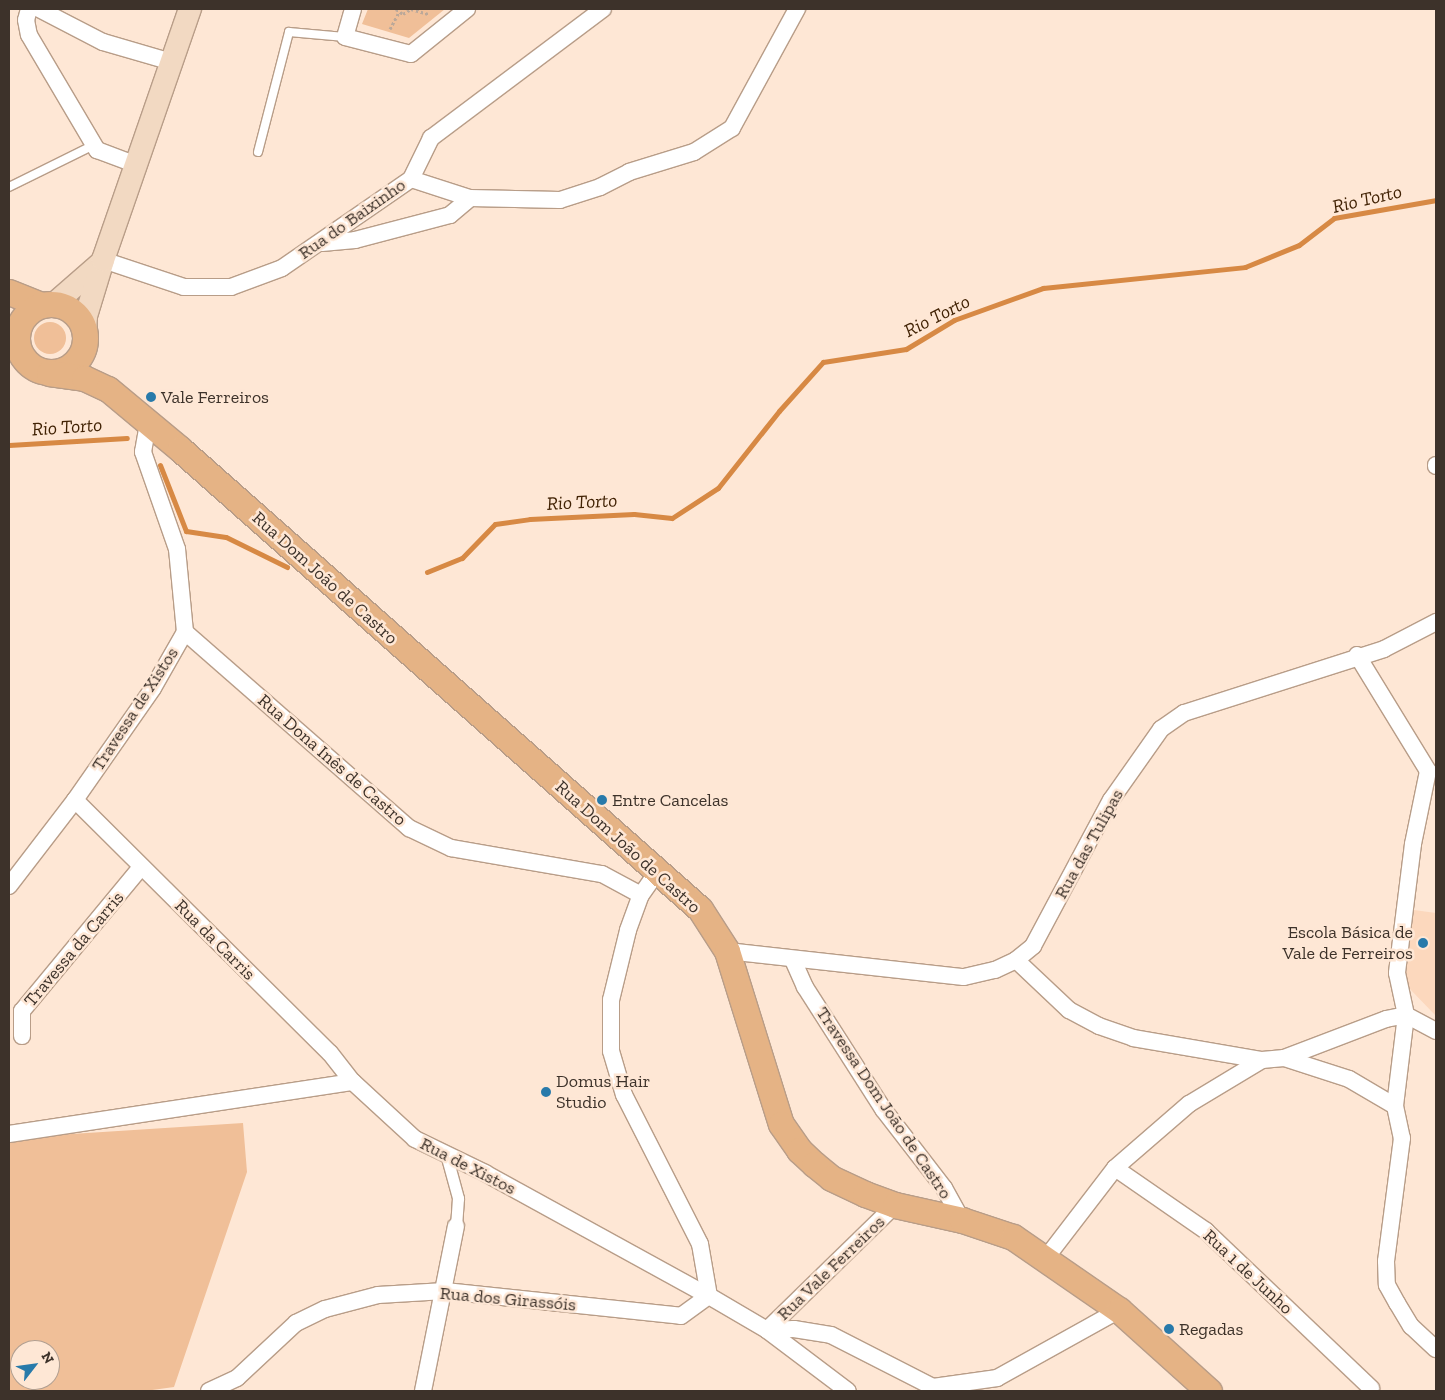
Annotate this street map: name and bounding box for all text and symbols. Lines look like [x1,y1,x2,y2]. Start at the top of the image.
street label: Rua do Baixinho [294,174,410,264]
water label: Rio Torto [1330,180,1404,218]
water label: Rio Torto [900,290,974,342]
place label: Vale Ferreiros [161,386,269,408]
marker: Vale Ferreiros [145,391,157,403]
water label: Rio Torto [31,413,103,441]
water label: Rio Torto [546,489,618,515]
street label: Rua Dom João de Castro [248,507,402,649]
street label: Travessa de Xistos [87,643,183,775]
street label: Rua Dona Inês de Castro [253,690,411,830]
street label: Rua Dom João de Castro [551,776,705,918]
street label: Rua das Tulipas [1050,785,1128,903]
place label: Entre Cancelas [612,789,728,811]
marker: Entre Cancelas [596,794,608,806]
street label: Travessa da Carris [20,887,128,1011]
street label: Rua da Carris [170,895,260,985]
place label: Escola Básica de Vale de Ferreiros [1283,922,1413,964]
marker: Escola Básica de Vale de Ferreiros [1417,937,1429,949]
street label: Travessa Dom João de Castro [811,1003,957,1203]
place label: Domus Hair Studio [556,1071,650,1114]
marker: Domus Hair Studio [540,1086,552,1098]
street label: Rua de Xistos [417,1133,519,1199]
street label: Rua Vale Ferreiros [772,1211,890,1325]
street label: Rua 1 de Junho [1199,1225,1297,1319]
street label: Rua dos Girassóis [439,1282,577,1316]
place label: Regadas [1179,1318,1243,1340]
marker: Regadas [1163,1323,1175,1335]
north arrow [10,1340,60,1390]
text: N [38,1349,58,1367]

